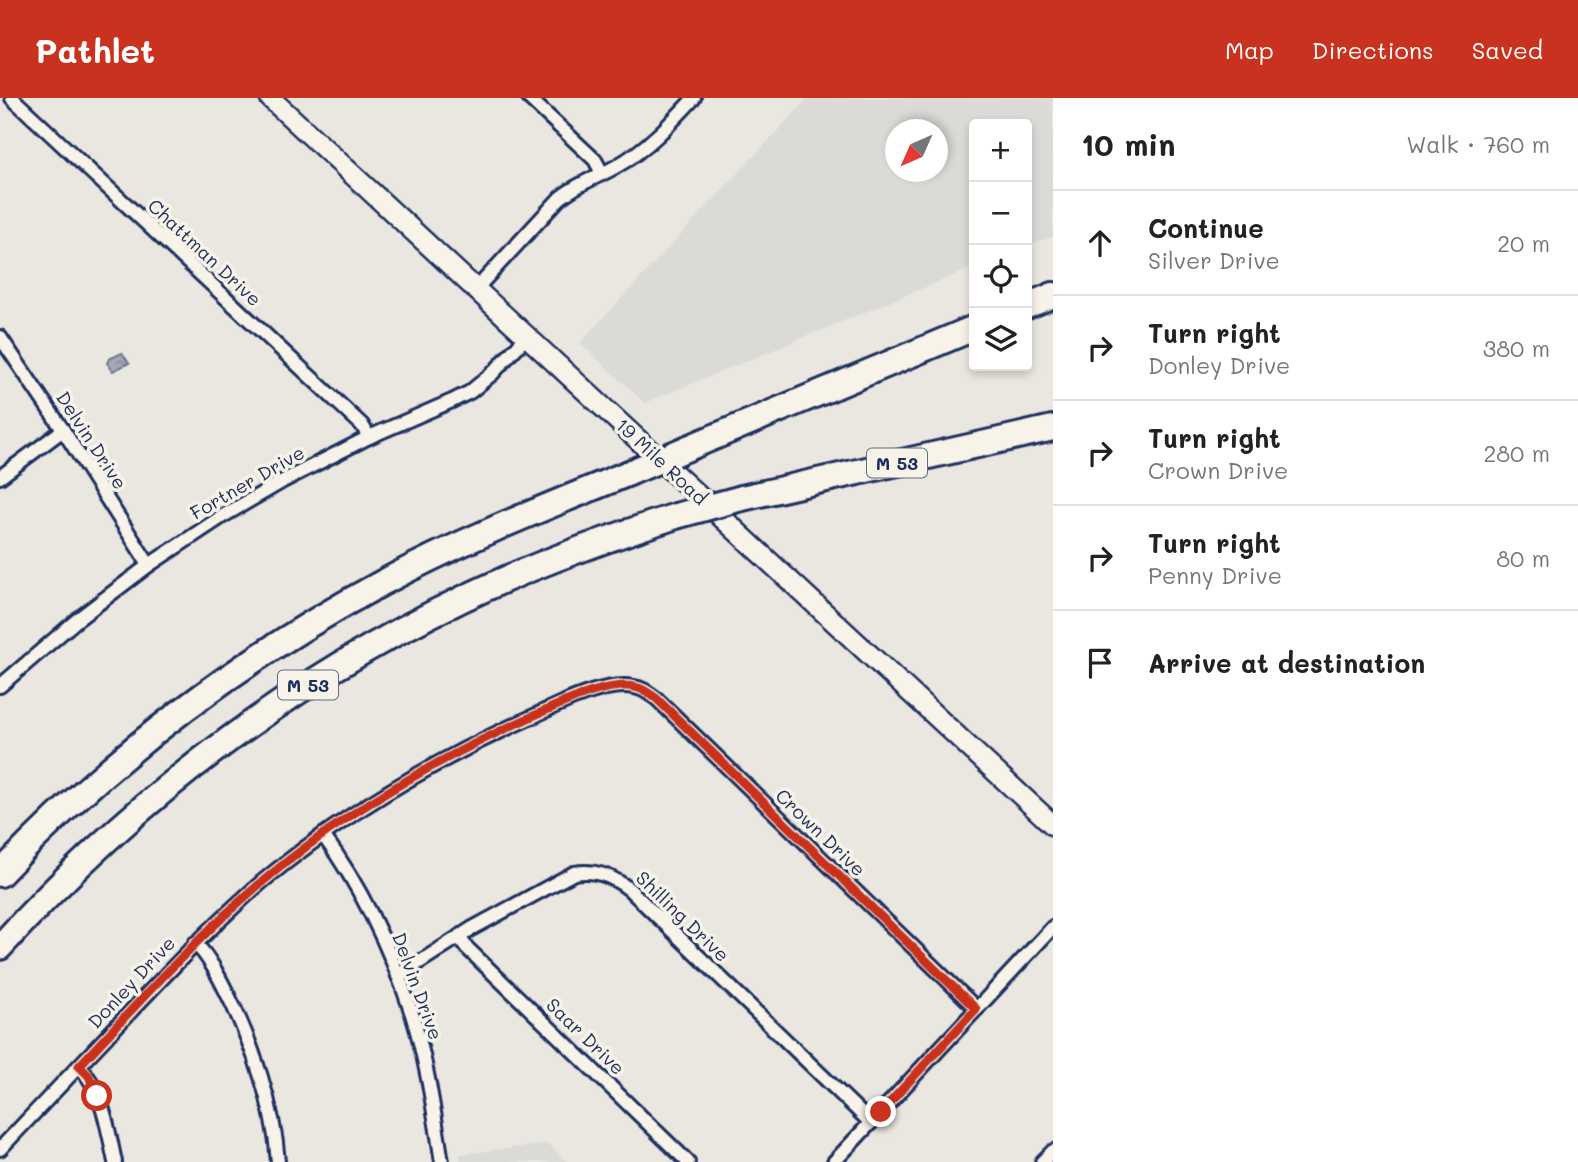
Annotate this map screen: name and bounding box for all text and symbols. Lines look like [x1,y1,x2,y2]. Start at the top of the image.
text: Pathlet [35,28,155,71]
text: Map [1225,34,1274,65]
text: Directions [1312,34,1434,65]
text: Saved [1472,34,1543,65]
north arrow [885,119,948,182]
map controls [969,119,1032,371]
button: + [969,119,1032,182]
text: 10 min [1081,124,1176,164]
text: Walk · 760 m [1406,129,1550,159]
button: − [969,182,1032,245]
street label: Chattman Drive [143,193,267,311]
text: Continue [1148,211,1264,245]
icon: ahead [1081,224,1119,262]
text: 20 m [1497,228,1550,258]
button: locate [969,245,1032,308]
text: Silver Drive [1148,245,1280,275]
button: layers [969,308,1032,371]
text: Turn right [1148,316,1281,350]
icon: right [1081,329,1119,367]
text: 380 m [1483,333,1550,363]
text: Donley Drive [1148,350,1290,380]
street label: Delvin Drive [51,386,133,494]
street label: 19 Mile Road [611,412,713,510]
text: Turn right [1148,421,1281,455]
icon: right [1081,434,1119,472]
text: 280 m [1483,438,1550,468]
street label: Fortner Drive [185,439,309,525]
road number: M 53 [867,449,927,478]
text: Crown Drive [1148,455,1288,485]
text: Turn right [1148,526,1281,560]
icon: right [1081,539,1119,577]
text: 80 m [1496,543,1550,573]
text: Penny Drive [1148,560,1282,590]
icon: arrive [1081,644,1119,682]
text: Arrive at destination [1148,646,1425,680]
road number: M 53 [278,670,338,700]
street label: Crown Drive [771,783,871,881]
street label: Shilling Drive [631,865,735,967]
street label: Delvin Drive [387,929,449,1043]
street label: Donley Drive [82,930,180,1034]
street label: Saar Drive [541,992,631,1080]
route start [81,1080,112,1111]
route end [865,1096,896,1127]

